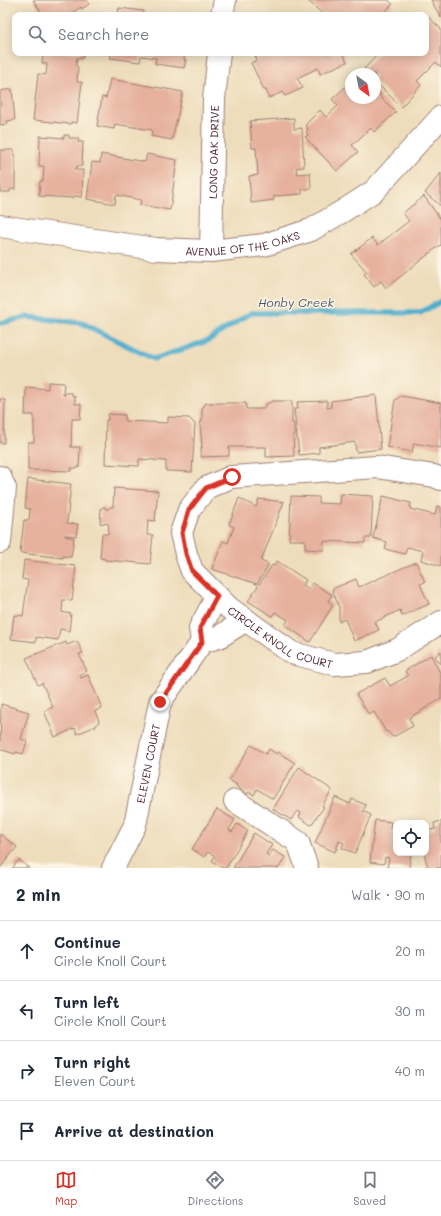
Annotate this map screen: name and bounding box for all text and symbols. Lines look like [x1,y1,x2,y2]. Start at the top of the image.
search box [12,12,429,56]
icon: search [26,23,48,45]
text: Search here [58,24,149,44]
north arrow [345,68,381,104]
street label: LONG OAK DRIVE [205,105,221,199]
street label: AVENUE OF THE OAKS [185,227,302,259]
water label: Honby Creek [258,294,335,310]
route start [223,468,241,486]
street label: CIRCLE KNOLL COURT [225,602,335,671]
route end [151,693,169,711]
street label: ELEVEN COURT [132,723,163,805]
map controls [393,820,429,856]
button: locate [393,820,429,856]
text: 2 min [16,883,61,905]
text: Walk · 90 m [351,886,425,903]
text: Continue [54,932,121,952]
icon: ahead [16,940,38,962]
text: 20 m [395,942,425,959]
text: Circle Knoll Court [54,952,167,969]
text: Turn left [54,992,119,1012]
icon: left [16,1000,38,1022]
text: 30 m [395,1002,425,1019]
text: Circle Knoll Court [54,1012,167,1029]
text: Turn right [54,1052,131,1072]
icon: right [16,1060,38,1082]
text: 40 m [395,1062,425,1079]
text: Eleven Court [54,1072,135,1089]
icon: arrive [16,1120,38,1142]
text: Arrive at destination [54,1121,214,1141]
tab: Map [55,1169,77,1208]
tab: Directions [187,1169,243,1208]
tab: Saved [353,1169,386,1208]

